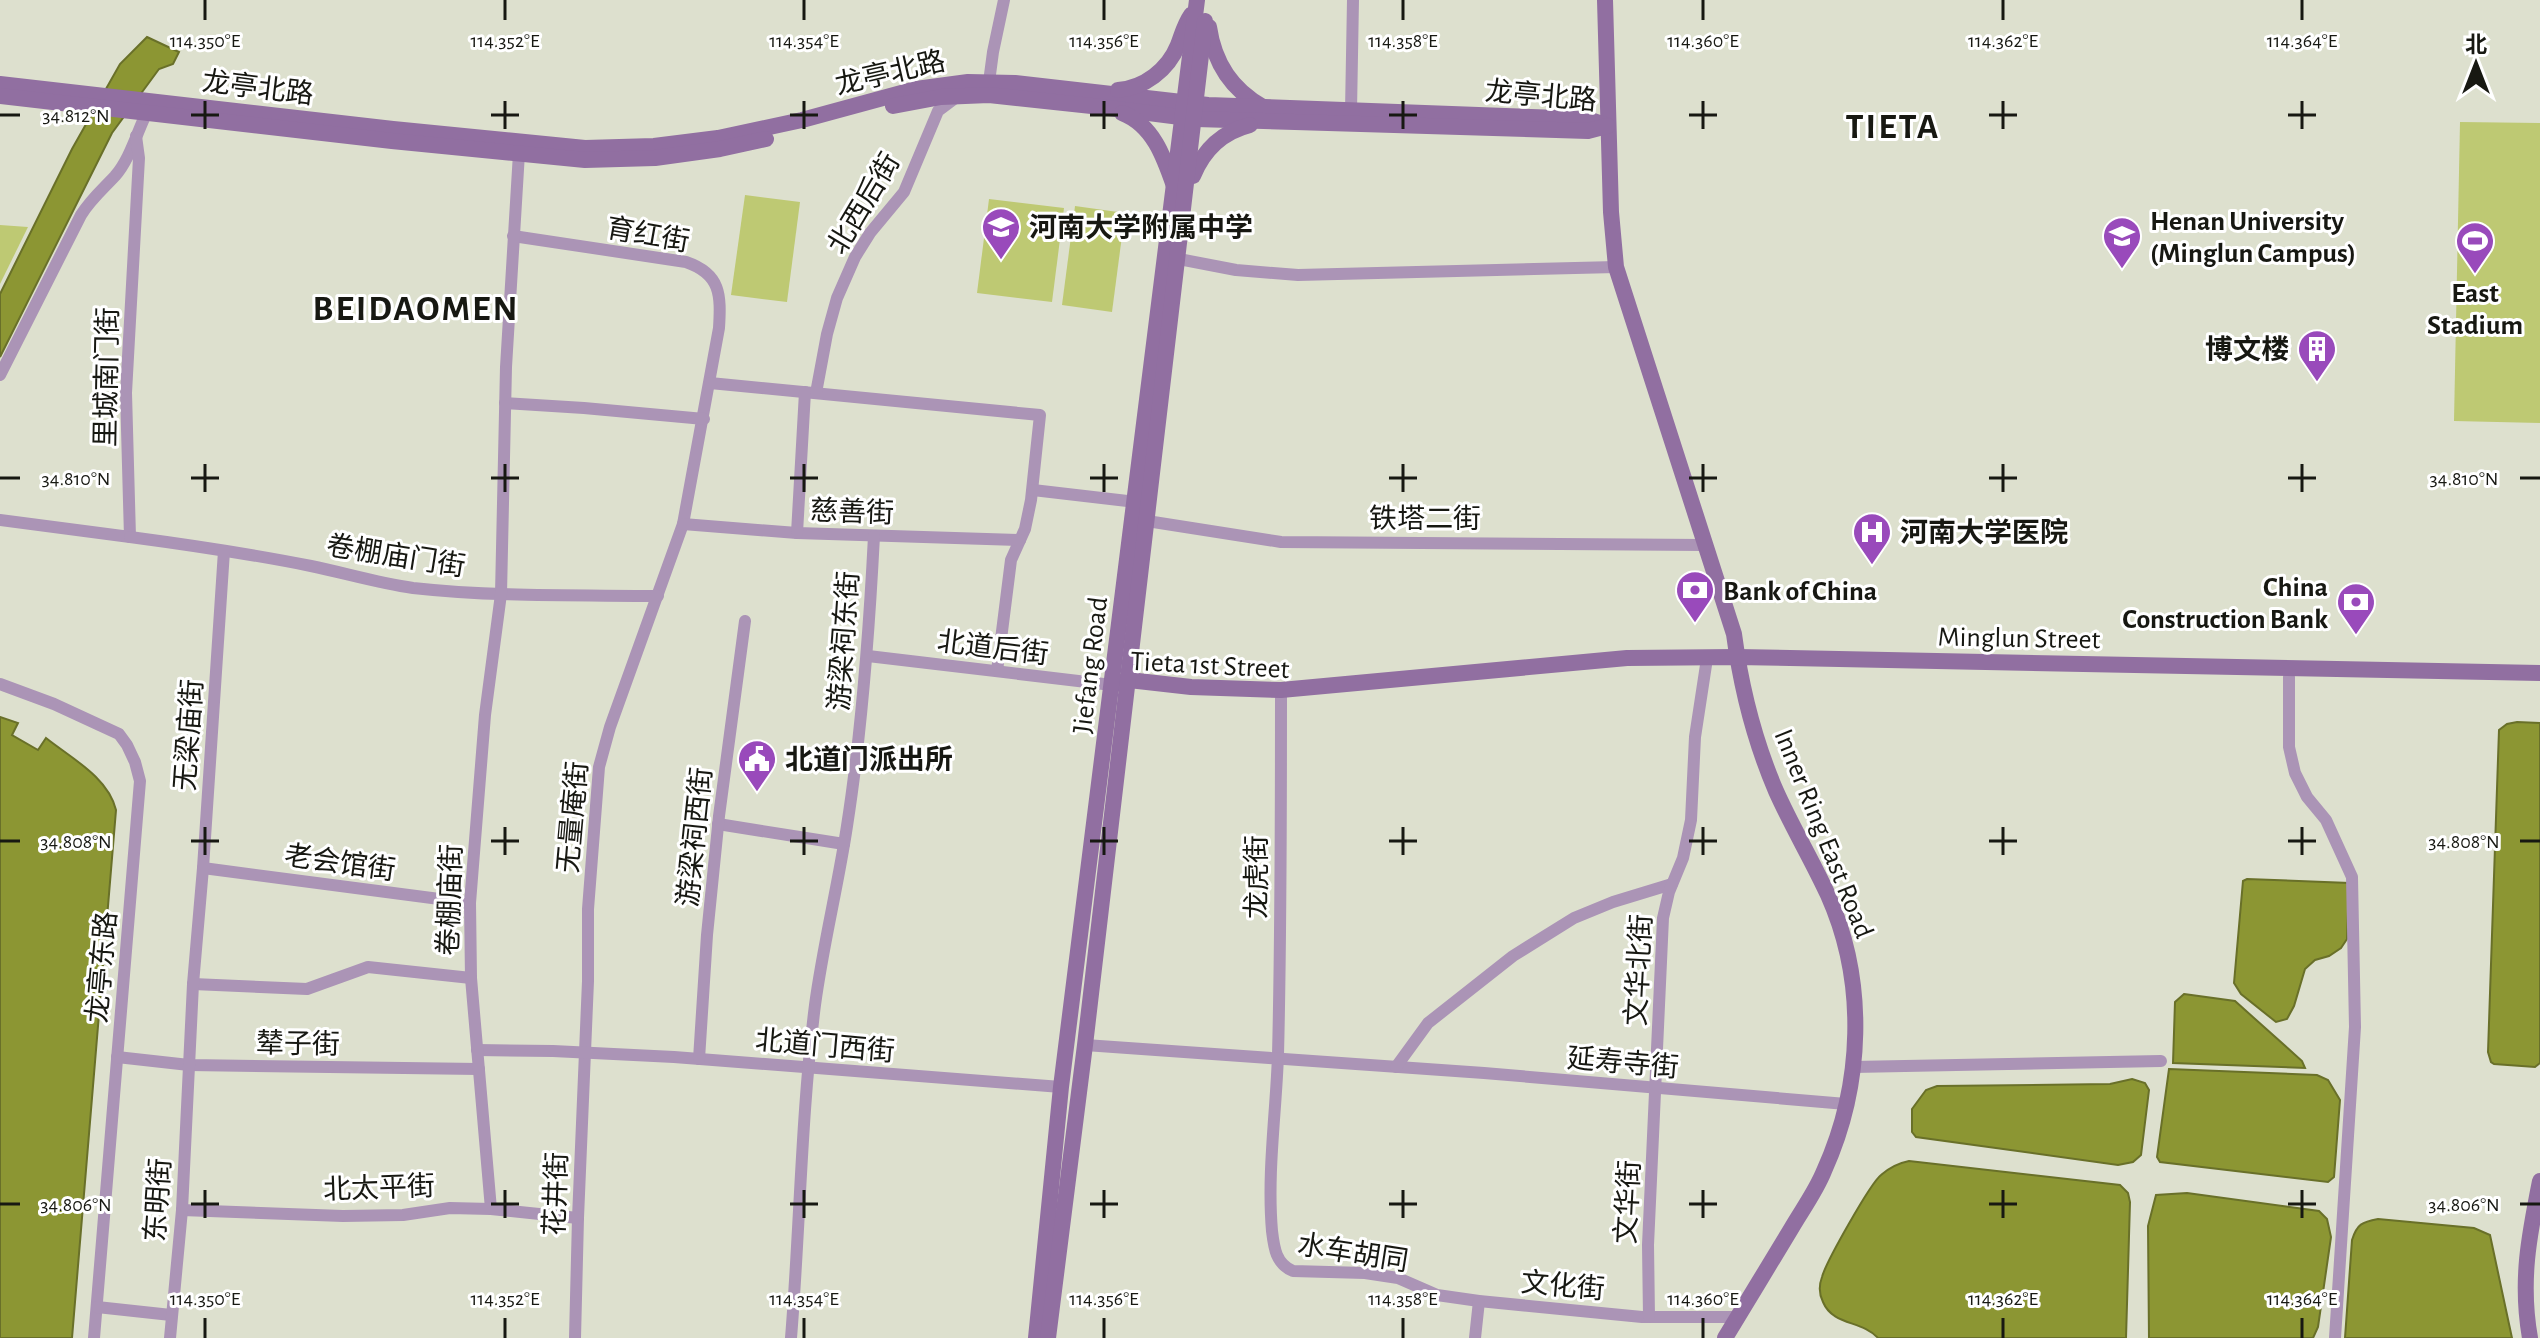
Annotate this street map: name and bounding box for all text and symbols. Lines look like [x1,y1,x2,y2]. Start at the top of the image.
north arrow [2436,24,2516,104]
text: 114.350°E [170,31,241,51]
text: 114.352°E [470,31,540,51]
text: 114.354°E [769,31,839,51]
text: 114.356°E [1069,31,1139,51]
text: 114.358°E [1368,31,1438,51]
text: 114.360°E [1667,31,1739,51]
text: 114.362°E [1968,31,2038,51]
text: 114.364°E [2267,31,2338,51]
text: 北 [2465,33,2487,56]
street label: 龙亭北路 [832,46,948,100]
street label: 龙亭北路 [200,66,315,110]
street label: 龙亭北路 [1484,76,1598,116]
text: 34.812°N [42,106,110,126]
district label: TIETA [1846,109,1940,145]
street label: 北西后街 [822,148,906,259]
school or university icon: 河南大学附属中学 [980,206,1022,261]
place label: Henan University (Minglun Campus) [2150,208,2356,268]
street label: 育红街 [604,213,692,257]
place label: 河南大学附属中学 [1029,213,1253,243]
school or university icon: Henan University (Minglun Campus) [2101,215,2143,270]
sports icon: East Stadium [2454,220,2496,275]
place label: East Stadium [2427,280,2523,340]
district label: BEIDAOMEN [313,291,519,327]
street label: 里城南门街 [91,307,123,447]
building icon: 博文楼 [2296,328,2338,383]
place label: 博文楼 [2205,334,2289,365]
text: 34.810°N [42,469,110,489]
text: 34.810°N [2430,469,2498,489]
street label: 慈善街 [809,496,894,528]
street label: 铁塔二街 [1369,504,1481,534]
hospital icon: 河南大学医院 [1851,511,1893,566]
place label: 河南大学医院 [1900,517,2068,548]
street label: 卷棚庙门街 [324,530,467,582]
bank icon: Bank of China [1674,569,1716,624]
street label: 游梁祠东街 [824,570,864,712]
place label: China Construction Bank [2122,574,2328,634]
place label: Bank of China [1723,578,1877,606]
bank icon: China Construction Bank [2335,581,2377,636]
street label: Jiefang Road [1069,595,1113,735]
street label: Minglun Street [1937,624,2101,654]
street label: 北道后街 [935,626,1050,670]
street label: Tieta 1st Street [1130,648,1290,684]
street label: 无梁庙街 [170,678,208,792]
street label: Inner Ring East Road [1768,725,1878,942]
public building icon: 北道门派出所 [736,738,778,793]
place label: 北道门派出所 [785,744,953,775]
street label: 无量庵街 [553,760,593,874]
street label: 游梁祠西街 [673,766,717,908]
text: 34.808°N [40,832,112,852]
text: 34.808°N [2428,832,2500,852]
street label: 龙虎街 [1242,835,1272,919]
street label: 老会馆街 [282,840,397,886]
street label: 卷棚庙街 [433,844,467,957]
street label: 龙亭东路 [82,910,122,1024]
street label: 文华北街 [1621,913,1657,1027]
street label: 北道门西街 [754,1025,896,1067]
street label: 辇子街 [256,1028,340,1060]
street label: 延寿寺街 [1566,1043,1680,1083]
street label: 花井街 [540,1152,572,1237]
street label: 东明街 [140,1157,176,1243]
street label: 文华街 [1611,1159,1645,1245]
street label: 北太平街 [323,1171,436,1205]
text: 34.806°N [40,1195,112,1215]
text: 34.806°N [2428,1195,2500,1215]
street label: 水车胡同 [1295,1229,1411,1277]
street label: 文化街 [1520,1267,1606,1305]
text: 114.350°E [170,1289,241,1309]
text: 114.352°E [470,1289,540,1309]
text: 114.354°E [769,1289,839,1309]
text: 114.356°E [1069,1289,1139,1309]
text: 114.358°E [1368,1289,1438,1309]
text: 114.360°E [1667,1289,1739,1309]
text: 114.362°E [1968,1289,2038,1309]
text: 114.364°E [2267,1289,2338,1309]

